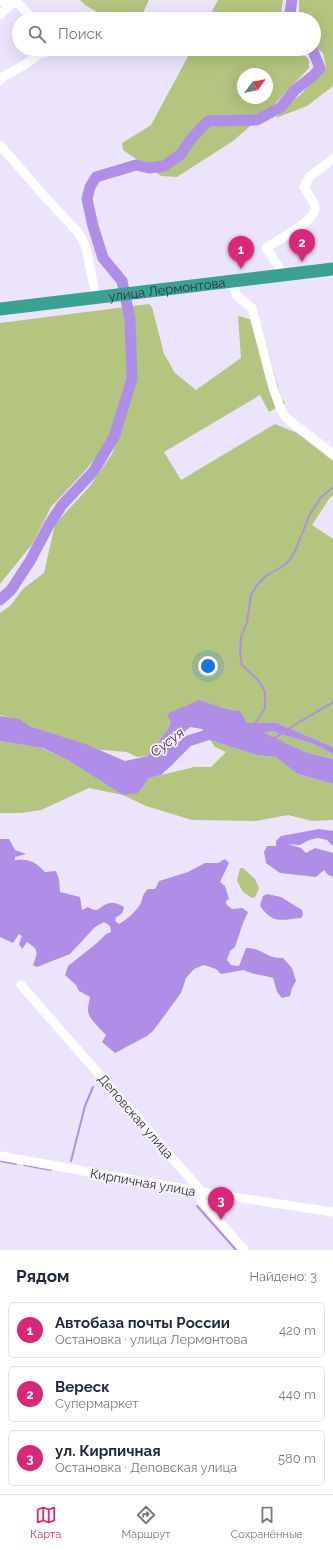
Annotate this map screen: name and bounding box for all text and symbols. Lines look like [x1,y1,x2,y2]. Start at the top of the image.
search box [12,12,321,56]
icon: search [26,23,48,45]
text: Поиск [58,25,103,43]
north arrow [237,68,273,104]
pin: 2 [289,229,315,262]
pin: 1 [228,236,254,269]
street label: улица Лермонтова [108,275,226,304]
your location [198,656,218,676]
water label: Сусуя [147,724,187,760]
street label: Деповская улица [95,1071,176,1162]
street label: Кирпичная улица [89,1166,197,1199]
pin: 3 [208,1187,234,1220]
text: Рядом [16,1266,69,1286]
text: Найдено: 3 [249,1269,317,1284]
text: Автобаза почты России [55,1314,230,1332]
text: 1 [27,1323,33,1338]
text: 420 m [279,1323,316,1338]
text: Остановка · улица Лермонтова [55,1332,248,1347]
text: Вереск [55,1378,110,1396]
text: 2 [26,1387,34,1402]
text: 440 m [279,1387,316,1402]
text: Супермаркет [55,1396,138,1411]
text: ул. Кирпичная [55,1442,161,1460]
text: 3 [26,1451,34,1466]
text: 580 m [278,1451,316,1466]
text: Остановка · Деповская улица [55,1460,237,1475]
tab: Карта [30,1504,61,1541]
tab: Маршрут [121,1504,170,1541]
tab: Сохранённые [231,1504,303,1541]

